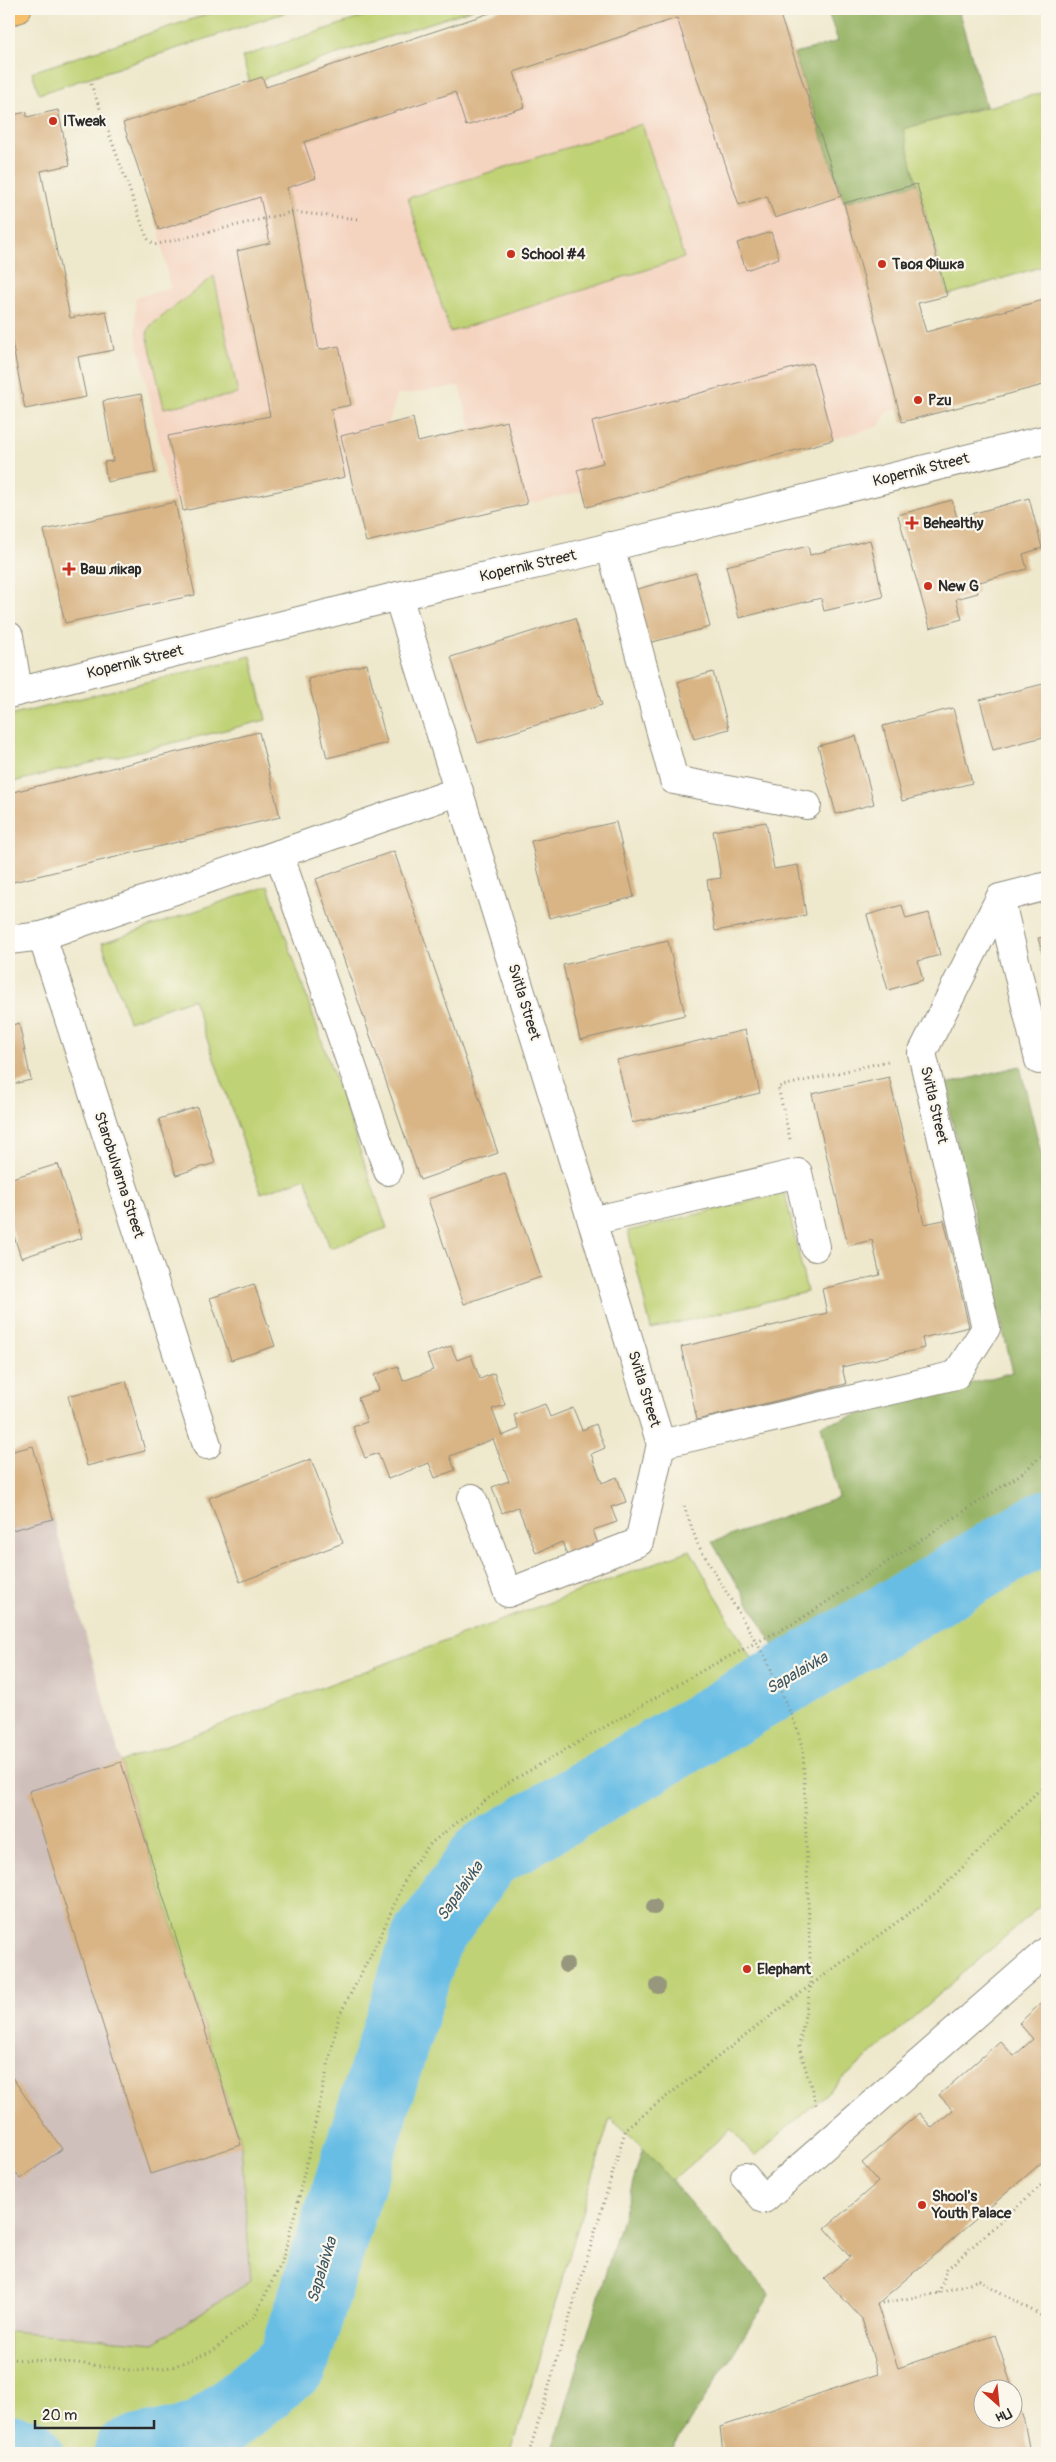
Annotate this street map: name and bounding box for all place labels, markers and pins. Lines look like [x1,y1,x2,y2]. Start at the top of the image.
place label: ITweak [63,112,107,131]
marker: ITweak [47,115,59,127]
place label: School #4 [521,245,586,264]
marker: School #4 [505,248,517,260]
place label: Твоя Фішка [891,255,964,274]
marker: Твоя Фішка [876,258,888,270]
place label: Pzu [928,391,952,410]
marker: Pzu [912,394,924,406]
place label: Behealthy [923,514,984,533]
marker: Behealthy [905,516,919,530]
place label: Ваш лікар [80,560,142,579]
marker: Ваш лікар [62,562,76,576]
place label: New G [938,577,979,596]
marker: New G [922,580,934,592]
place label: Elephant [757,1960,812,1979]
marker: Elephant [741,1963,753,1975]
place label: Shool's Youth Palace [931,2187,1012,2223]
marker: Shool's Youth Palace [916,2199,928,2211]

